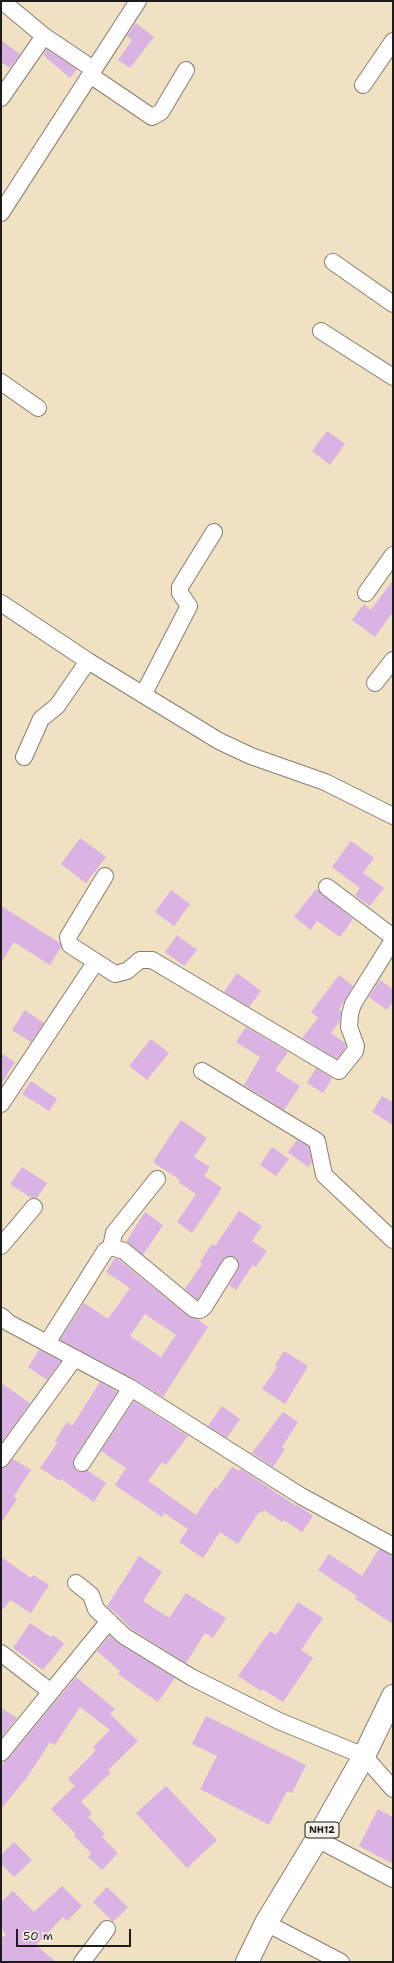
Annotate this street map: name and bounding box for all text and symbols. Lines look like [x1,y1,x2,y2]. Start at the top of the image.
road number: NH12 [305,1822,339,1838]
scale bar [18,1921,133,1947]
text: 50 m [23,1928,53,1944]

